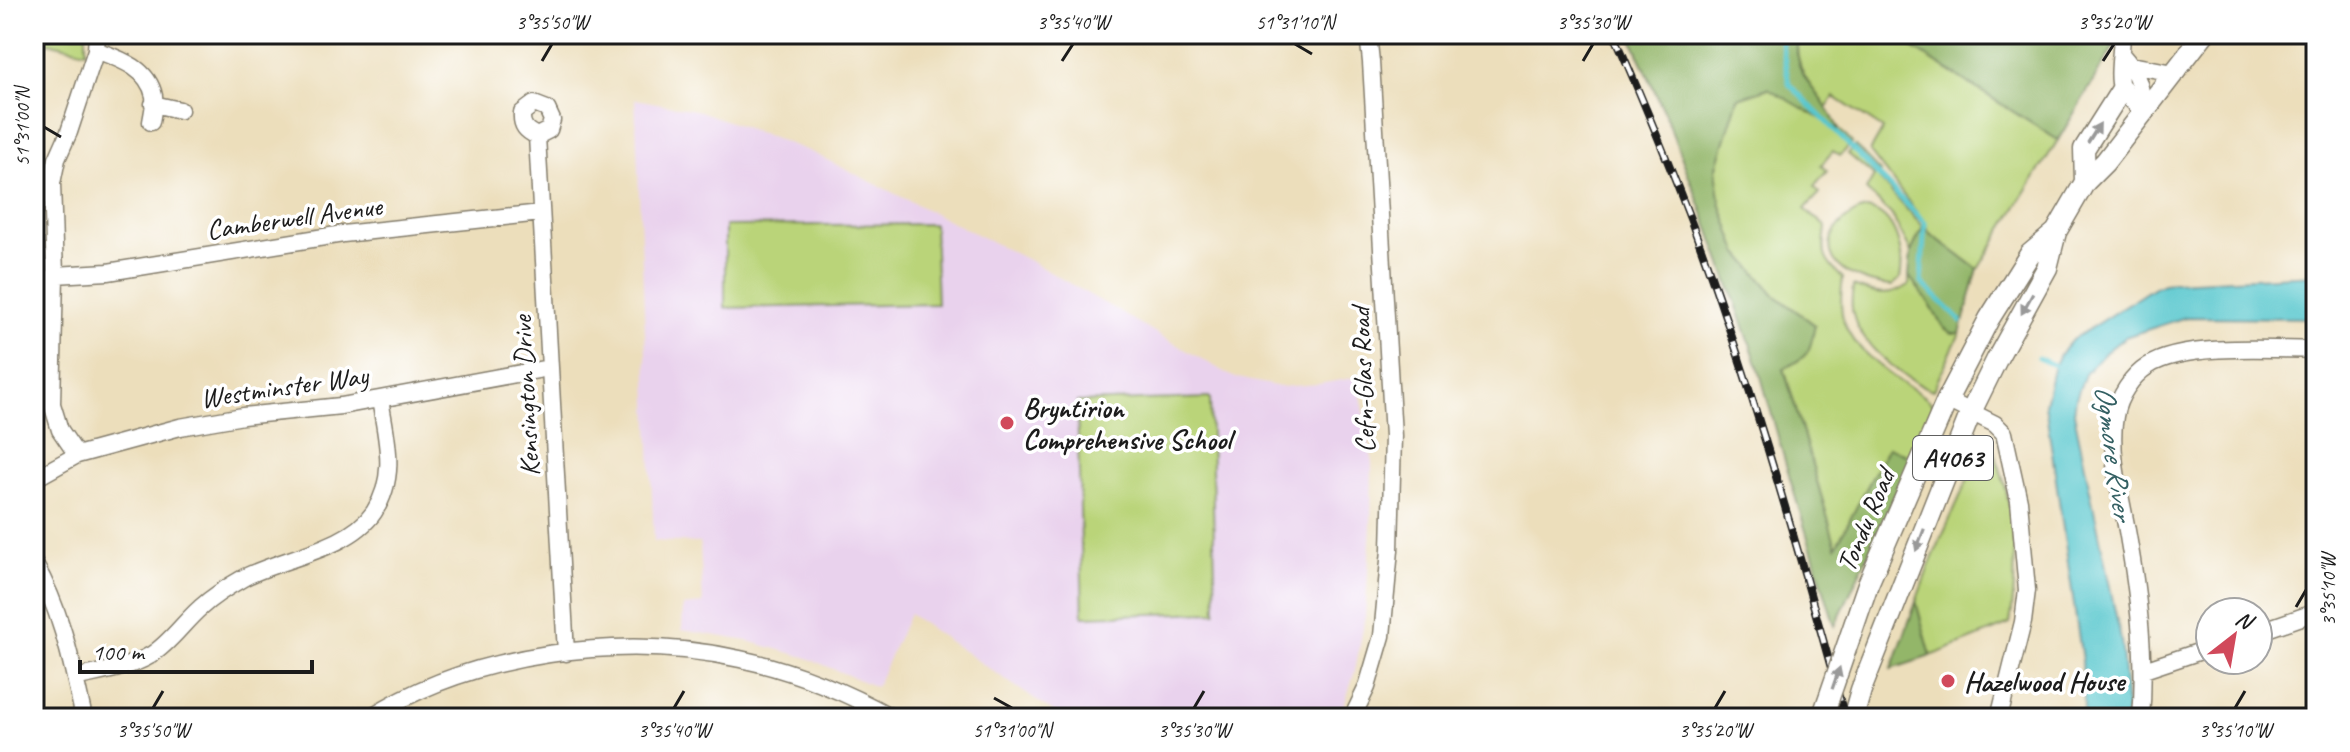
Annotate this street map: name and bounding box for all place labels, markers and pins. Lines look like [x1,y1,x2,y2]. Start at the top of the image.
place label: Bryntirion Comprehensive School [1023,390,1237,457]
marker: Bryntirion Comprehensive School [998,414,1016,432]
place label: Hazelwood House [1964,664,2127,699]
marker: Hazelwood House [1939,672,1957,690]

